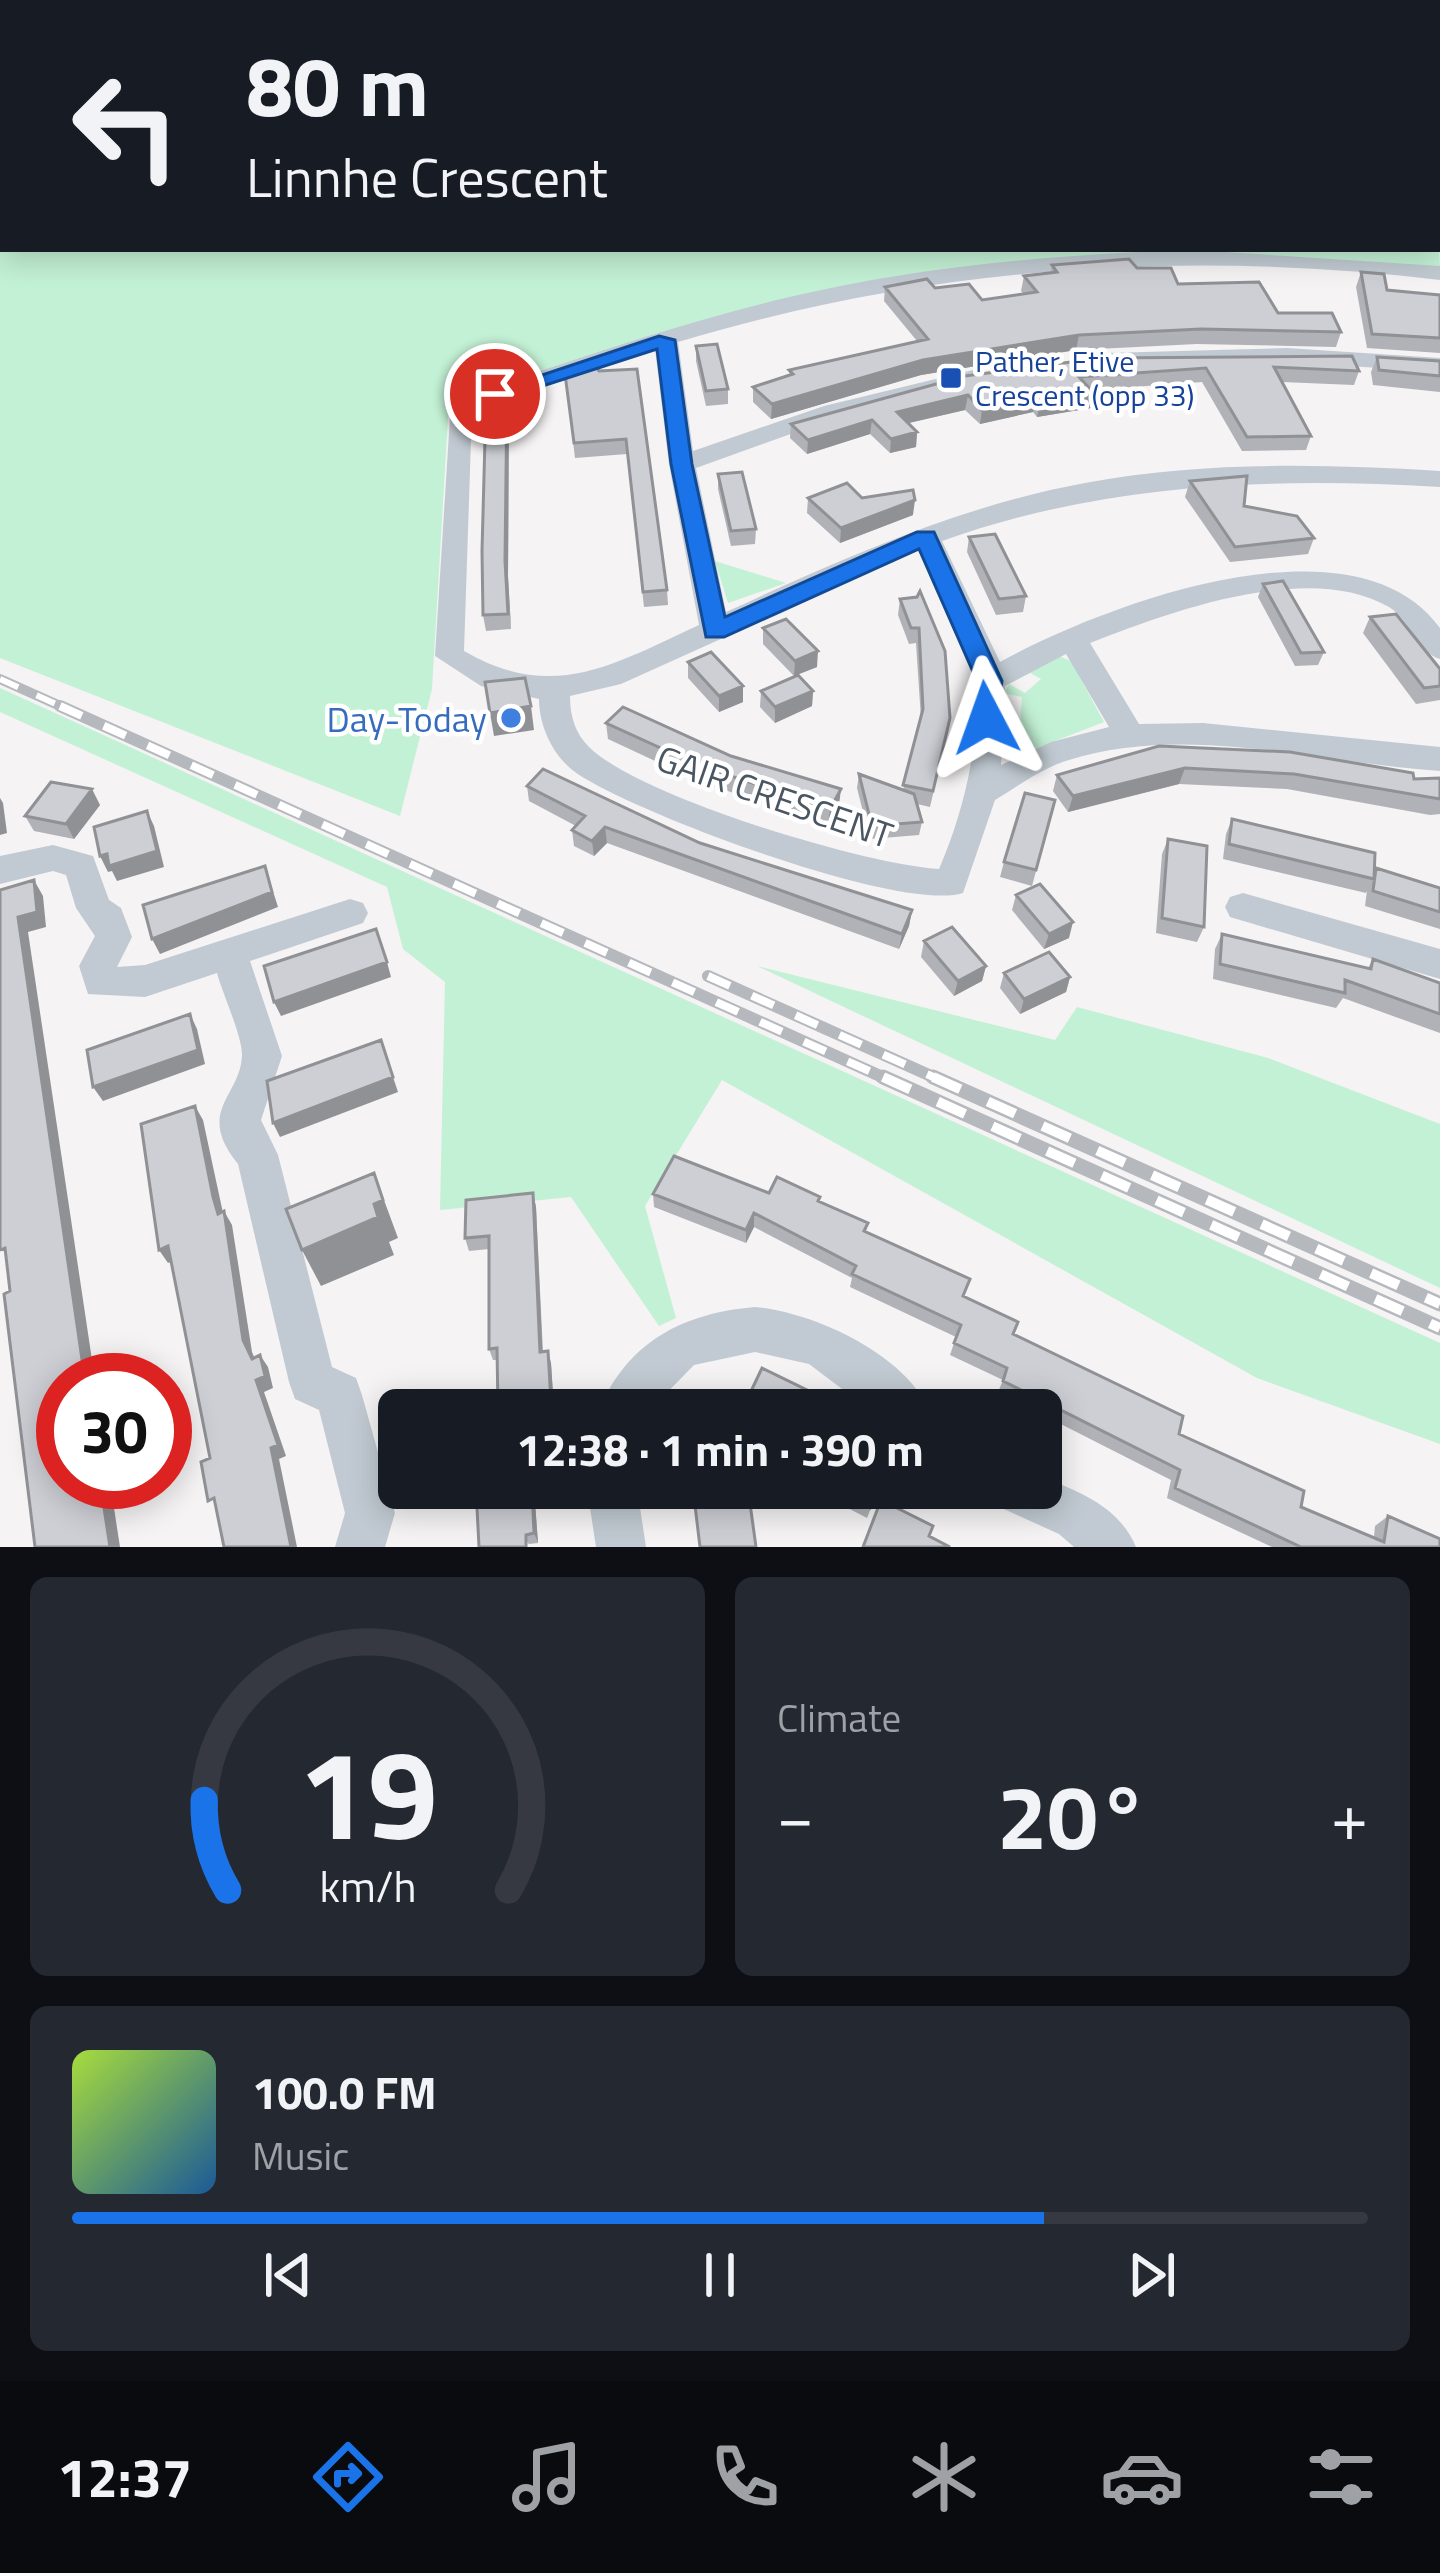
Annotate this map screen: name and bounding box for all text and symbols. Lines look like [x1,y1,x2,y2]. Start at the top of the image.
text: 80 m [246,21,429,149]
icon: left [48,48,204,204]
text: Linnhe Crescent [246,136,608,218]
place label: Pather, Etive Crescent (opp 33) [975,338,1195,418]
pin [444,343,546,445]
icon: arrive [462,361,528,427]
marker: Pather, Etive Crescent (opp 33) [938,365,964,391]
position arrow [923,655,1049,781]
place label: Day-Today [327,691,487,746]
marker: Day-Today [498,705,524,731]
street label: GAIR CRESCENT [650,730,901,862]
speed limit sign: 30 [36,1353,192,1509]
text: 12:38 · 1 min · 390 m [516,1415,924,1483]
text: Climate [777,1688,901,1747]
text: 19 [298,1698,437,1887]
text: 20° [997,1747,1148,1884]
text: − [777,1765,814,1866]
text: + [1331,1765,1368,1866]
text: km/h [319,1852,416,1918]
text: 100.0 FM [252,2058,437,2126]
text: Music [252,2126,349,2185]
icon: previous [255,2242,321,2308]
icon: pause [687,2242,753,2308]
icon: next [1119,2242,1185,2308]
icon: directions [306,2435,390,2519]
icon: music [505,2435,589,2519]
icon: phone [703,2435,787,2519]
icon: climate [902,2435,986,2519]
icon: car [1100,2435,1184,2519]
icon: filters [1299,2435,1383,2519]
text: 12:37 [57,2436,192,2518]

